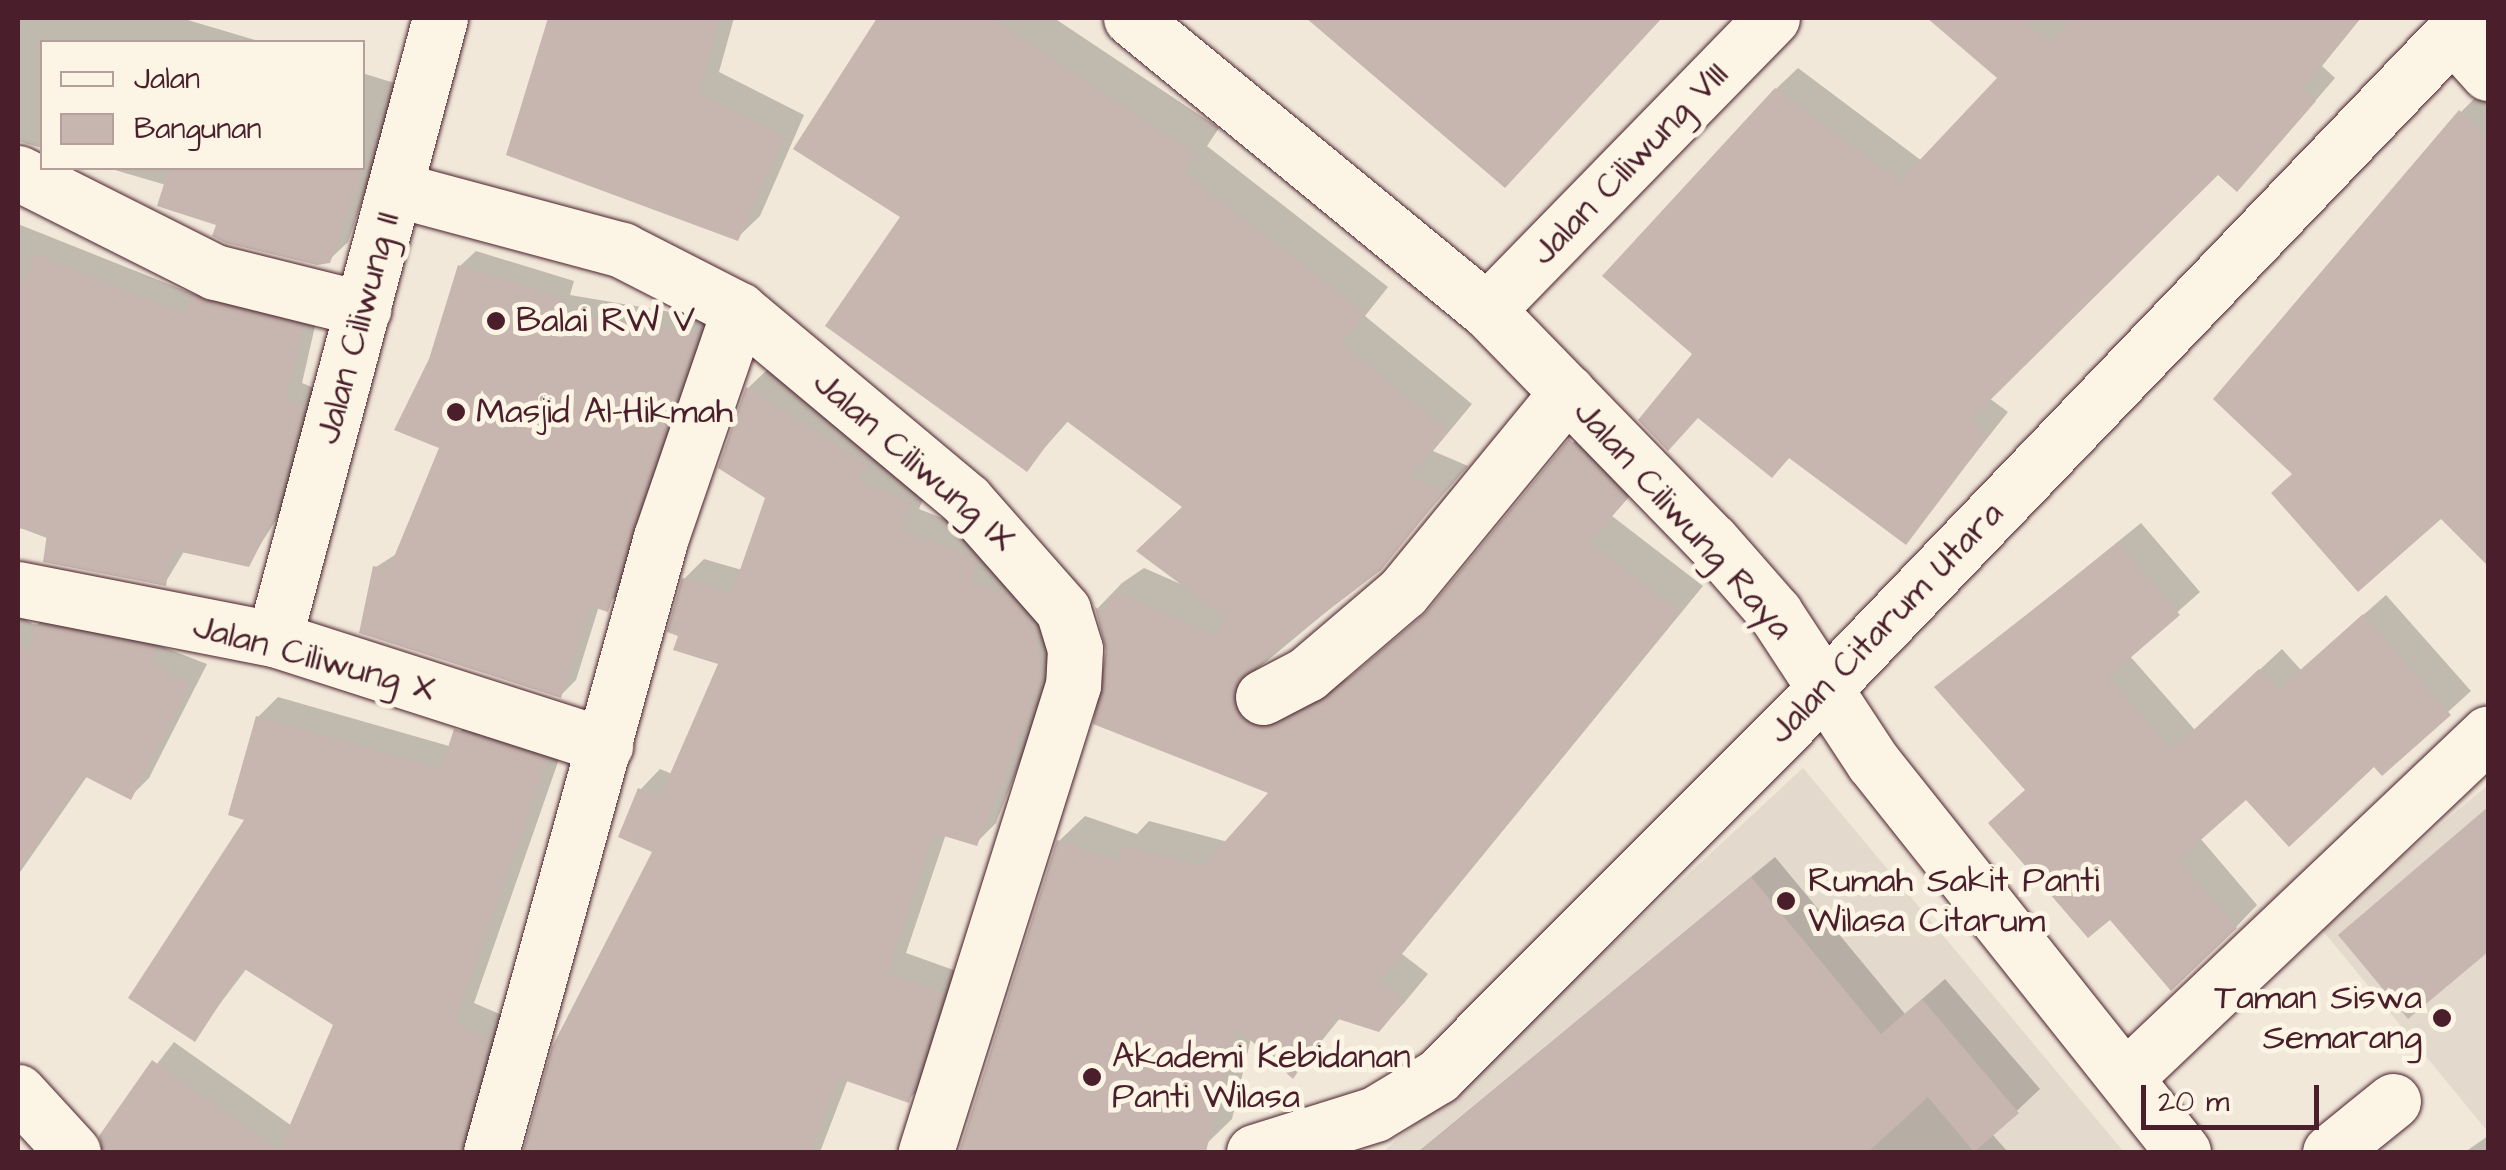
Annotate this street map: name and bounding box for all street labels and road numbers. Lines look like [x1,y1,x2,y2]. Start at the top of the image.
street label: Jalan Ciliwung VIII [1523,54,1737,274]
street label: Jalan Ciliwung II [307,207,409,449]
street label: Jalan Ciliwung IX [804,362,1024,560]
street label: Jalan Ciliwung Raya [1565,392,1801,648]
street label: Jalan Citarum Utara [1760,493,2012,753]
street label: Jalan Ciliwung X [188,606,440,710]

